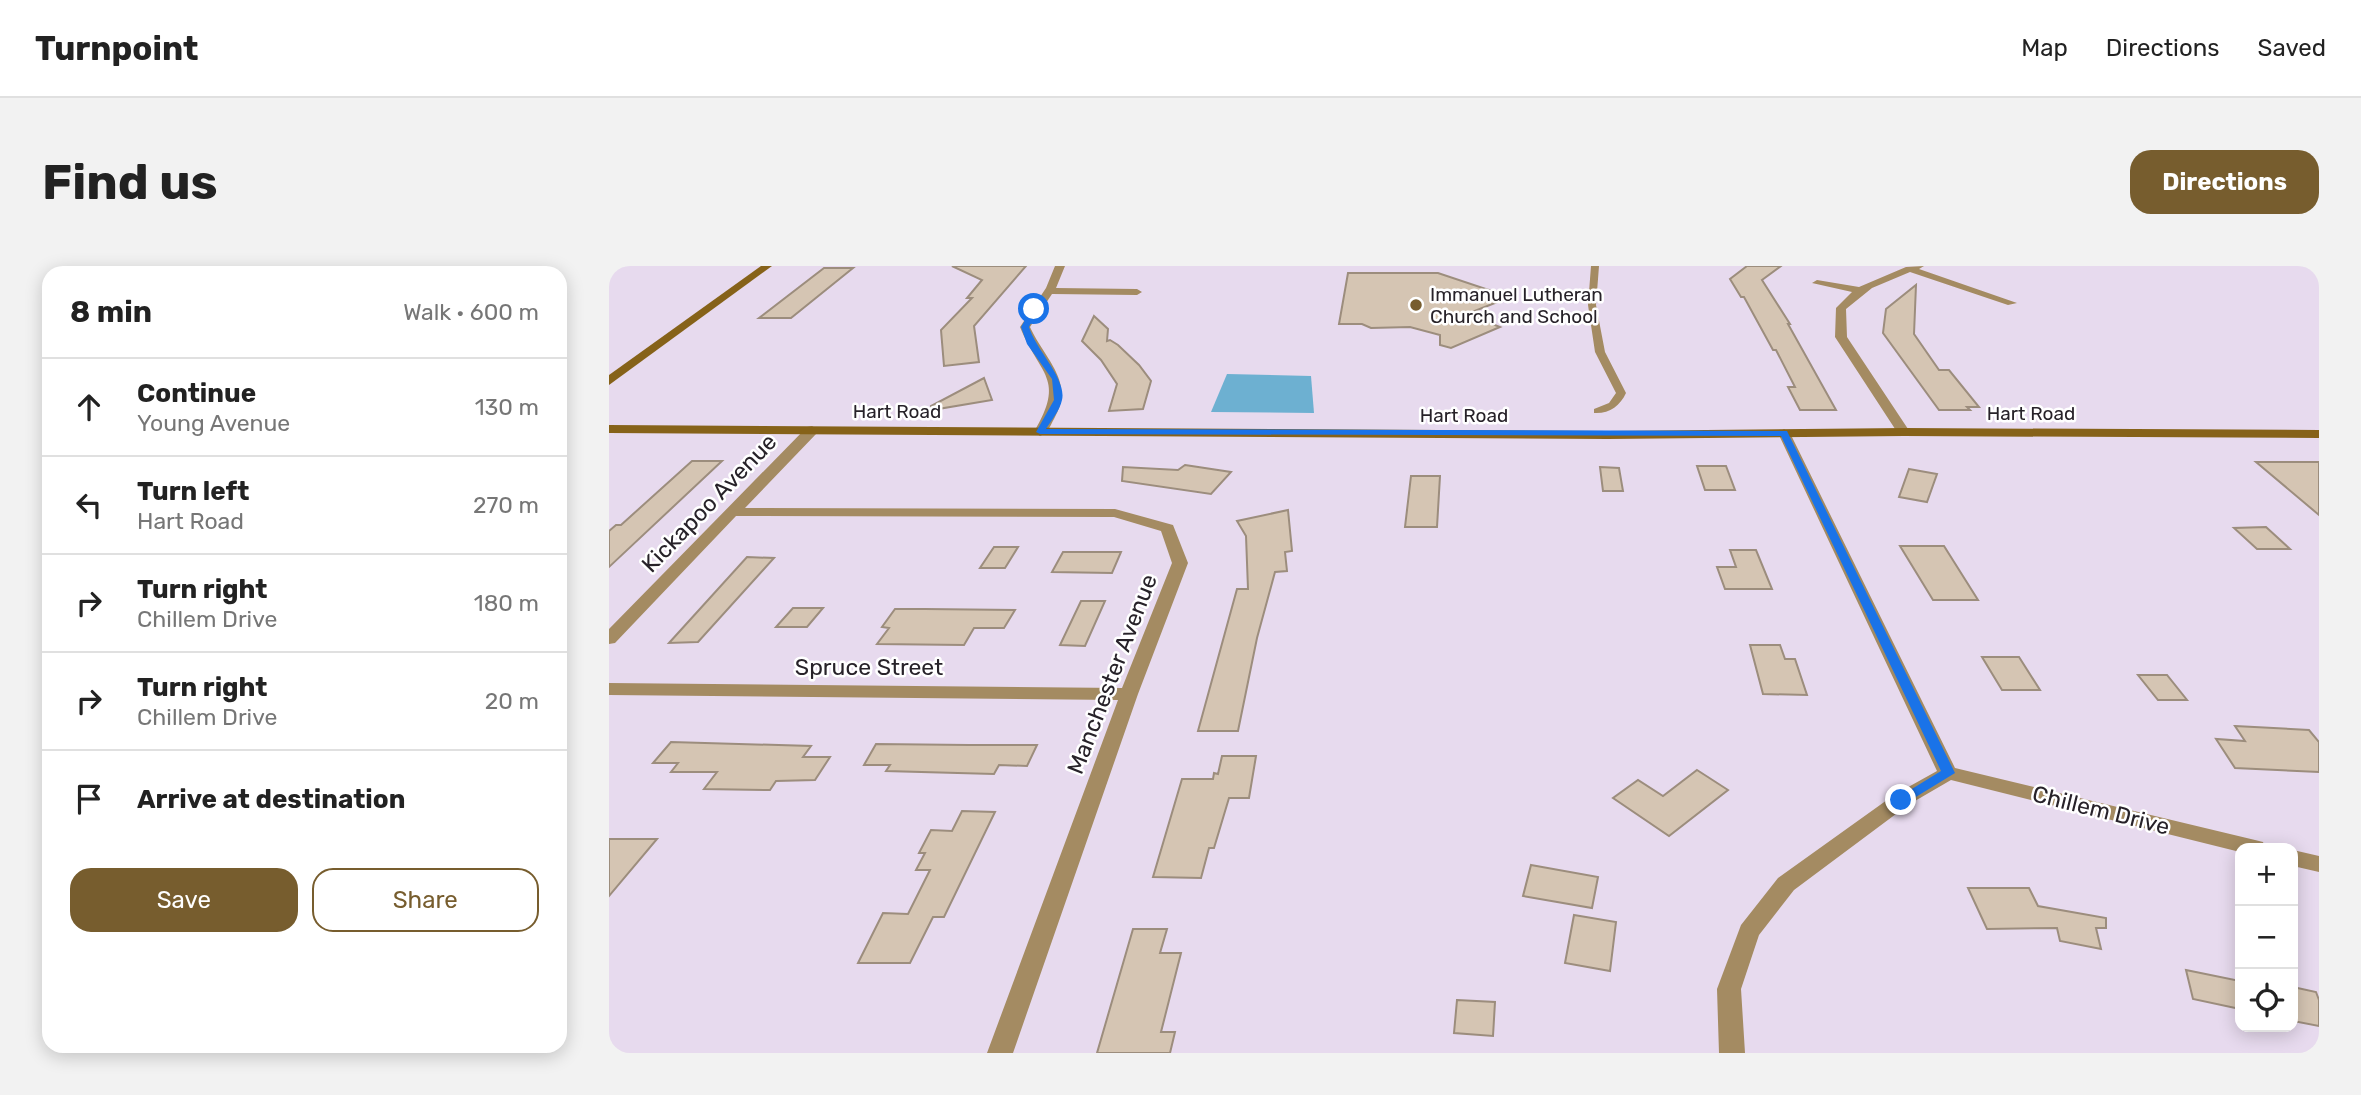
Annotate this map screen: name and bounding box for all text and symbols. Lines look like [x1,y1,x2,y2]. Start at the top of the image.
text: Turnpoint [35,29,198,68]
text: Map [2021,34,2068,62]
text: Directions [2106,34,2219,62]
text: Saved [2257,34,2326,62]
button: Directions [2130,150,2319,214]
text: Find us [42,153,218,211]
place label: Immanuel Lutheran Church and School [1430,283,1603,328]
route start [1018,293,1049,324]
text: 8 min [70,294,152,330]
marker: Immanuel Lutheran Church and School [1408,297,1424,313]
text: Walk · 600 m [403,298,539,326]
text: Continue [137,378,256,409]
icon: ahead [70,388,108,426]
text: 130 m [475,393,539,421]
street label: Hart Road [853,400,941,423]
street label: Hart Road [1987,402,2075,425]
street label: Hart Road [1420,404,1508,427]
text: Young Avenue [137,409,290,437]
street label: Kickapoo Avenue [636,428,782,578]
text: Turn left [137,476,249,507]
icon: left [70,486,108,524]
text: 270 m [473,491,539,519]
text: Hart Road [137,507,244,535]
street label: Manchester Avenue [1061,570,1163,778]
text: Turn right [137,574,267,605]
icon: right [70,584,108,622]
text: 180 m [474,589,539,617]
text: Chillem Drive [137,605,277,633]
street label: Spruce Street [795,653,943,681]
text: Turn right [137,672,267,703]
icon: right [70,682,108,720]
text: 20 m [485,687,539,715]
text: Chillem Drive [137,703,277,731]
street label: Chillem Drive [2030,779,2172,841]
icon: arrive [70,780,108,818]
text: Arrive at destination [137,784,405,815]
route end [1885,784,1916,815]
map controls [2235,843,2298,1032]
button: + [2235,843,2298,906]
button: Save [70,868,298,932]
button: Share [312,868,539,932]
button: − [2235,906,2298,969]
button: locate [2235,969,2298,1032]

